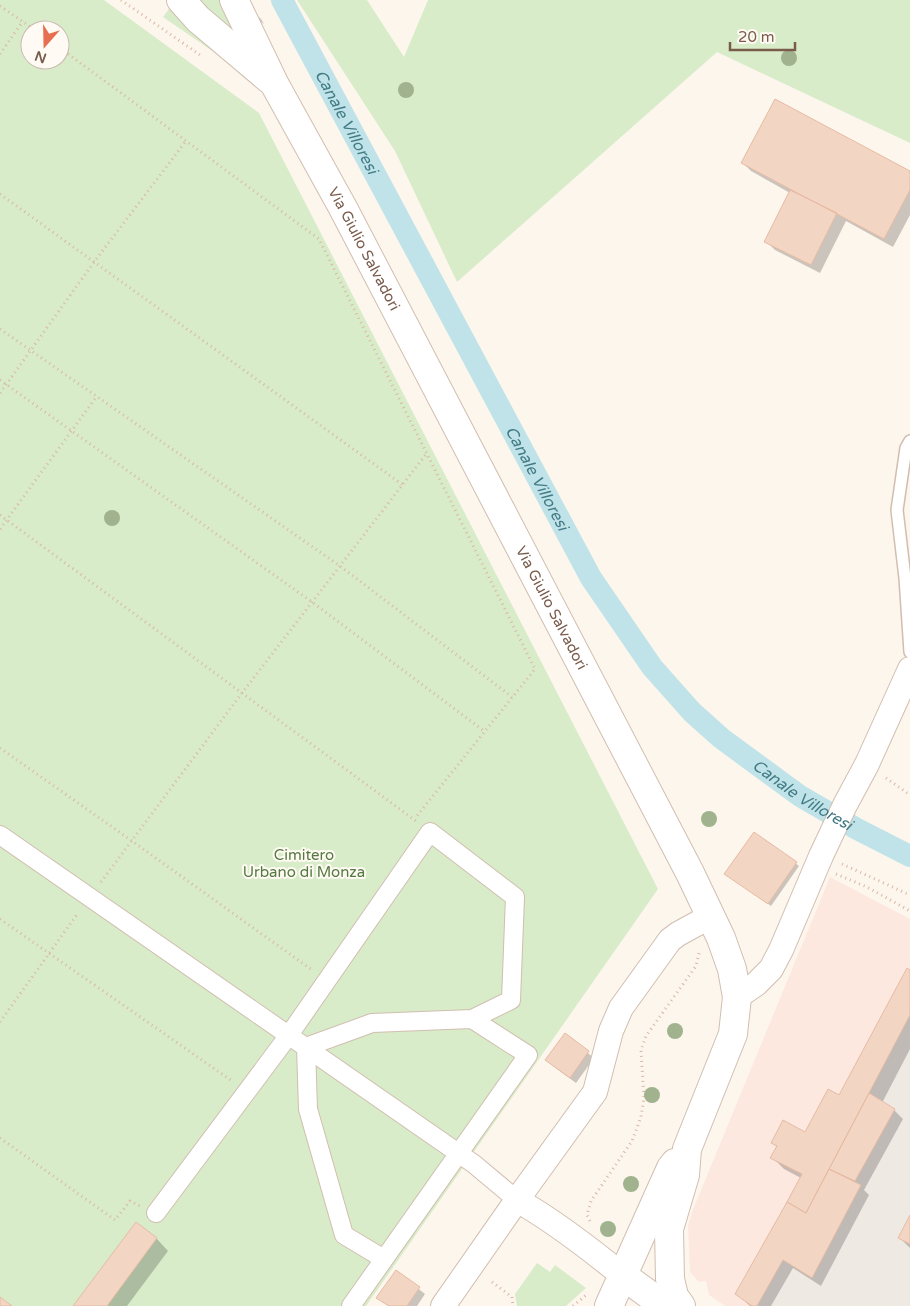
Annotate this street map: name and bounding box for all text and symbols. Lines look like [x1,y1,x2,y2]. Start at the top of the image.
north arrow [20,20,70,70]
scale bar [730,20,795,52]
text: 20 m [738,28,775,46]
text: N [33,47,49,67]
water label: Canale Villoresi [310,67,383,180]
street label: Via Giulio Salvadori [324,184,404,314]
water label: Canale Villoresi [501,423,574,536]
street label: Via Giulio Salvadori [512,543,591,673]
water label: Canale Villoresi [748,756,857,836]
park label: Cimitero Urbano di Monza [243,846,365,881]

